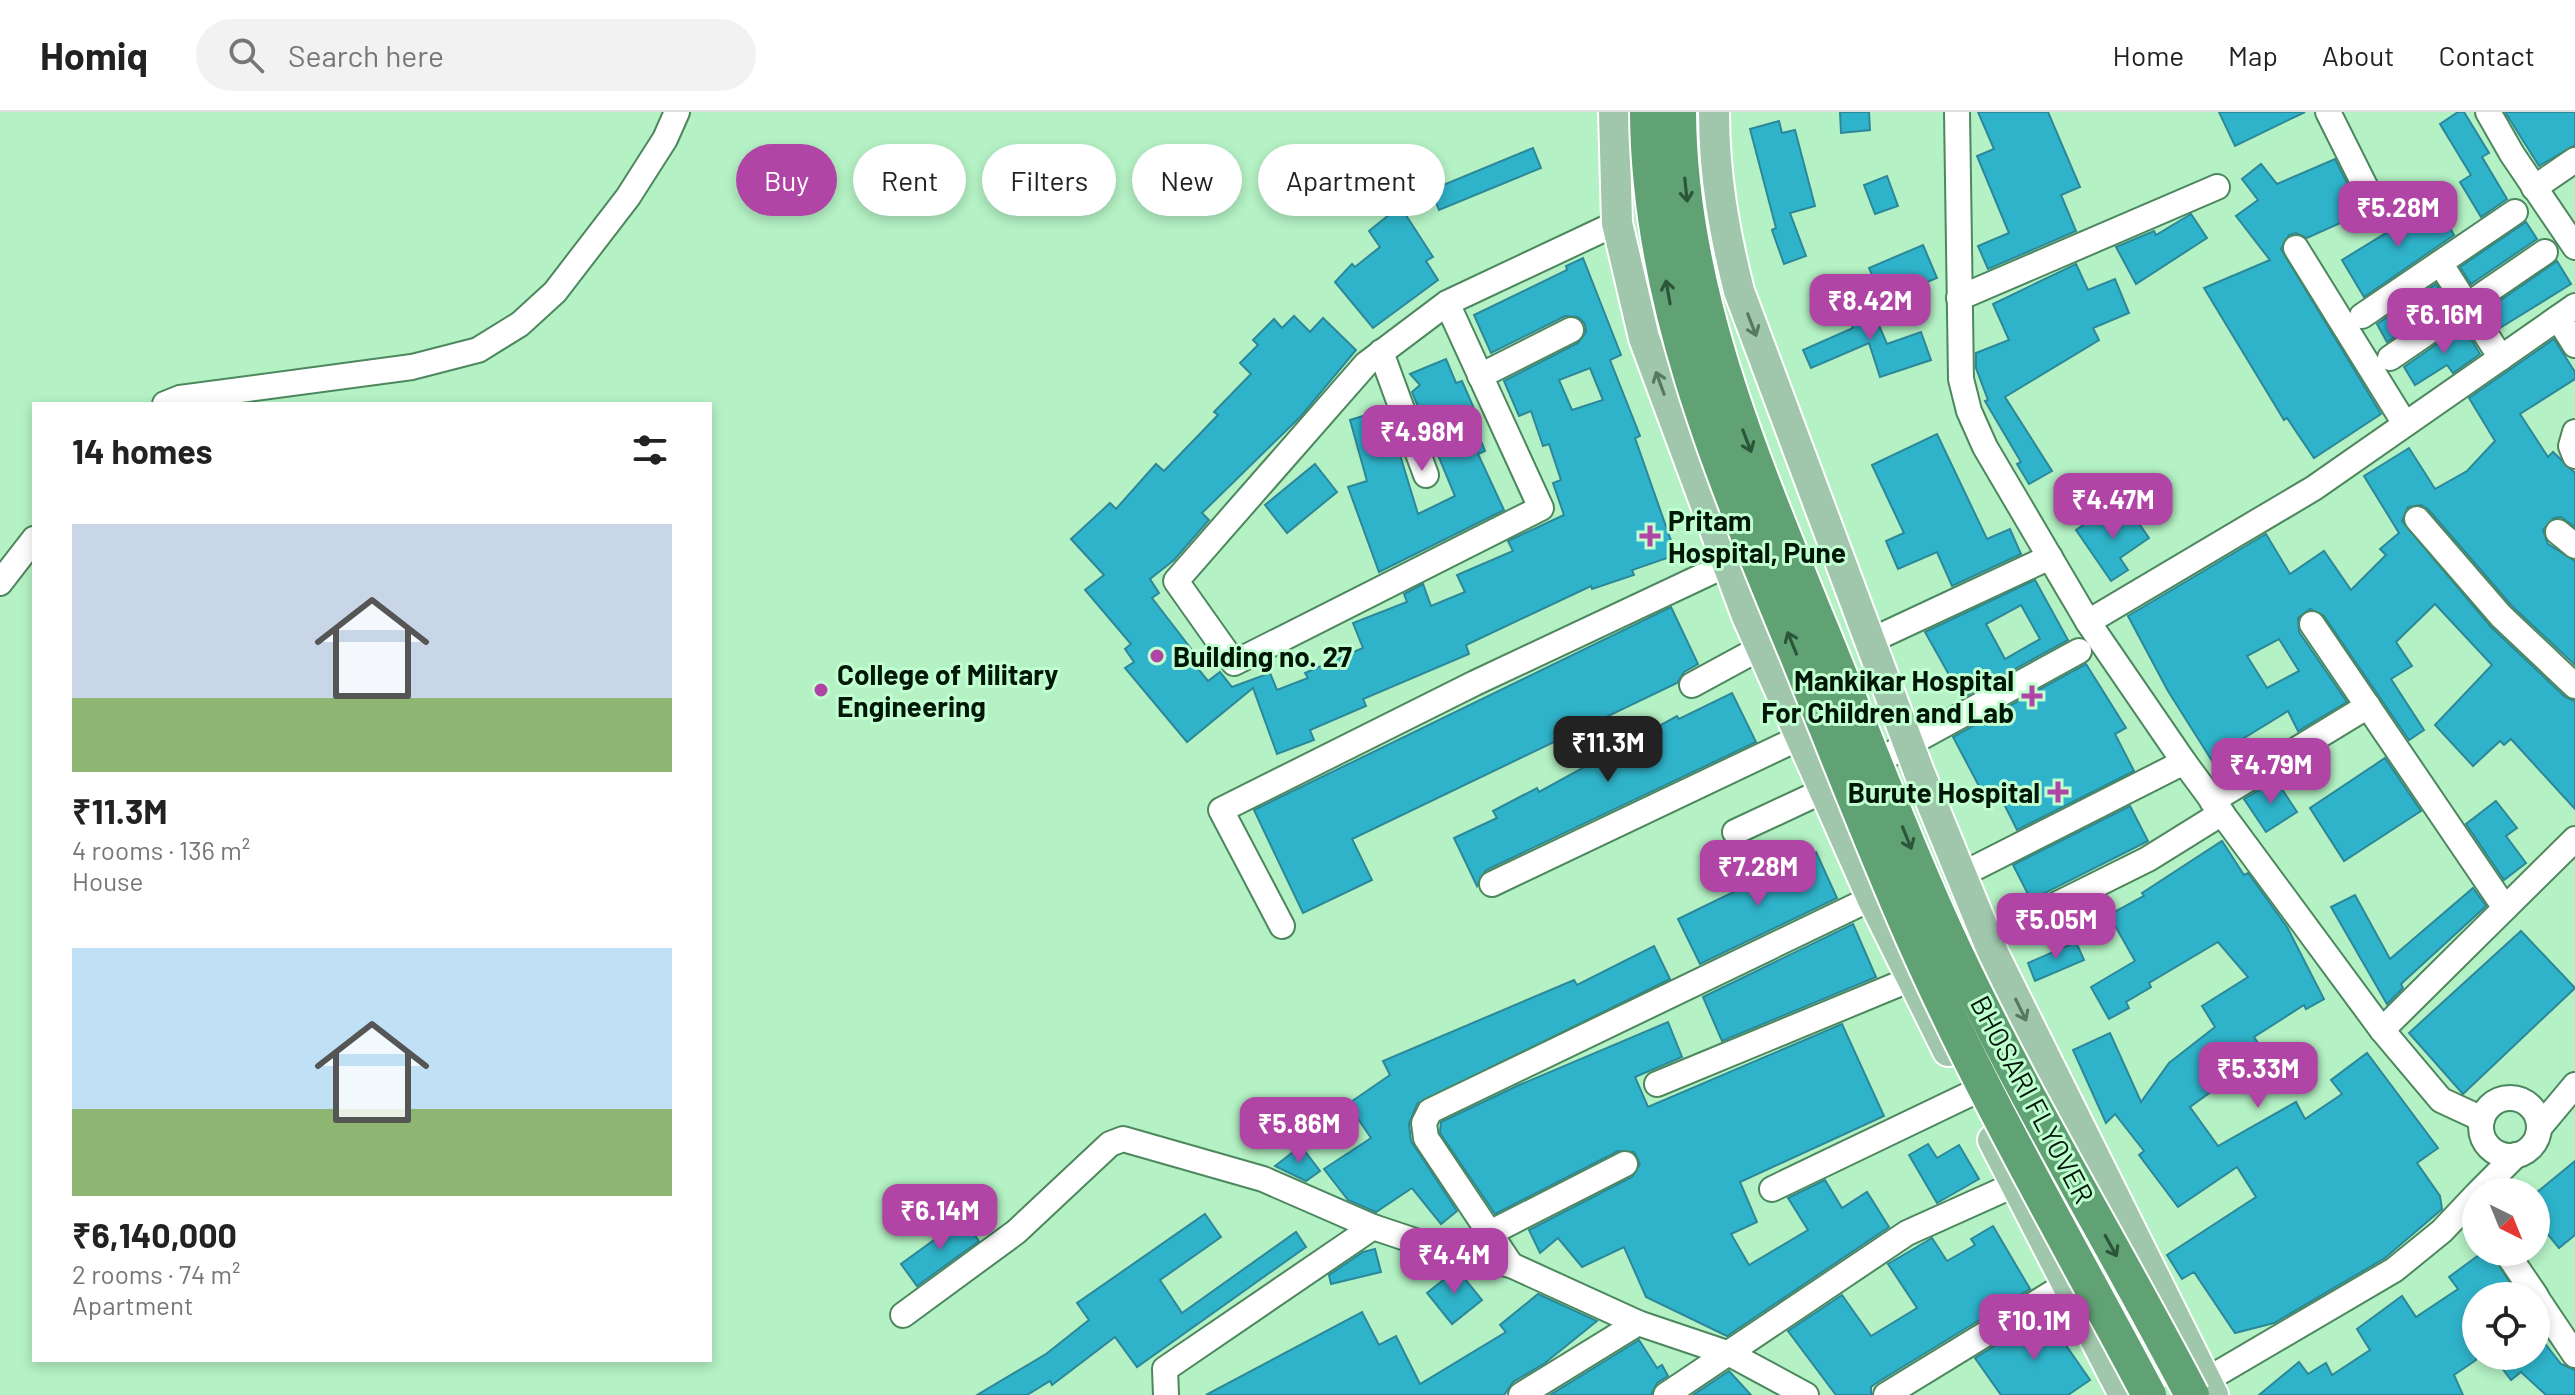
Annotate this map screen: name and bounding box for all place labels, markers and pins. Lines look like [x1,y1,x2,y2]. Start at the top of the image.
pin: ₹5.28M [2333,181,2463,249]
pin: ₹8.42M [1805,274,1935,342]
pin: ₹6.16M [2379,288,2509,356]
pin: ₹4.98M [1357,405,1487,473]
pin: ₹4.47M [2048,473,2178,541]
place label: Pritam Hospital, Pune [1668,503,1846,569]
marker: Pritam Hospital, Pune [1639,525,1661,547]
place label: Building no. 27 [1173,639,1352,673]
marker: Building no. 27 [1148,647,1166,665]
place label: College of Military Engineering [837,657,1058,723]
place label: Mankikar Hospital For Children and Lab [1761,663,2014,729]
marker: College of Military Engineering [812,681,830,699]
marker: Mankikar Hospital For Children and Lab [2021,685,2043,707]
pin: ₹11.3M [1543,716,1673,784]
pin: ₹4.79M [2206,738,2336,806]
place label: Burute Hospital [1848,775,2040,809]
marker: Burute Hospital [2047,781,2069,803]
pin: ₹7.28M [1693,840,1823,908]
pin: ₹5.05M [1991,893,2121,961]
pin: ₹5.33M [2193,1042,2323,1110]
pin: ₹5.86M [1234,1097,1364,1165]
pin: ₹6.14M [875,1184,1005,1252]
pin: ₹4.4M [1398,1228,1510,1296]
pin: ₹10.1M [1969,1294,2099,1362]

